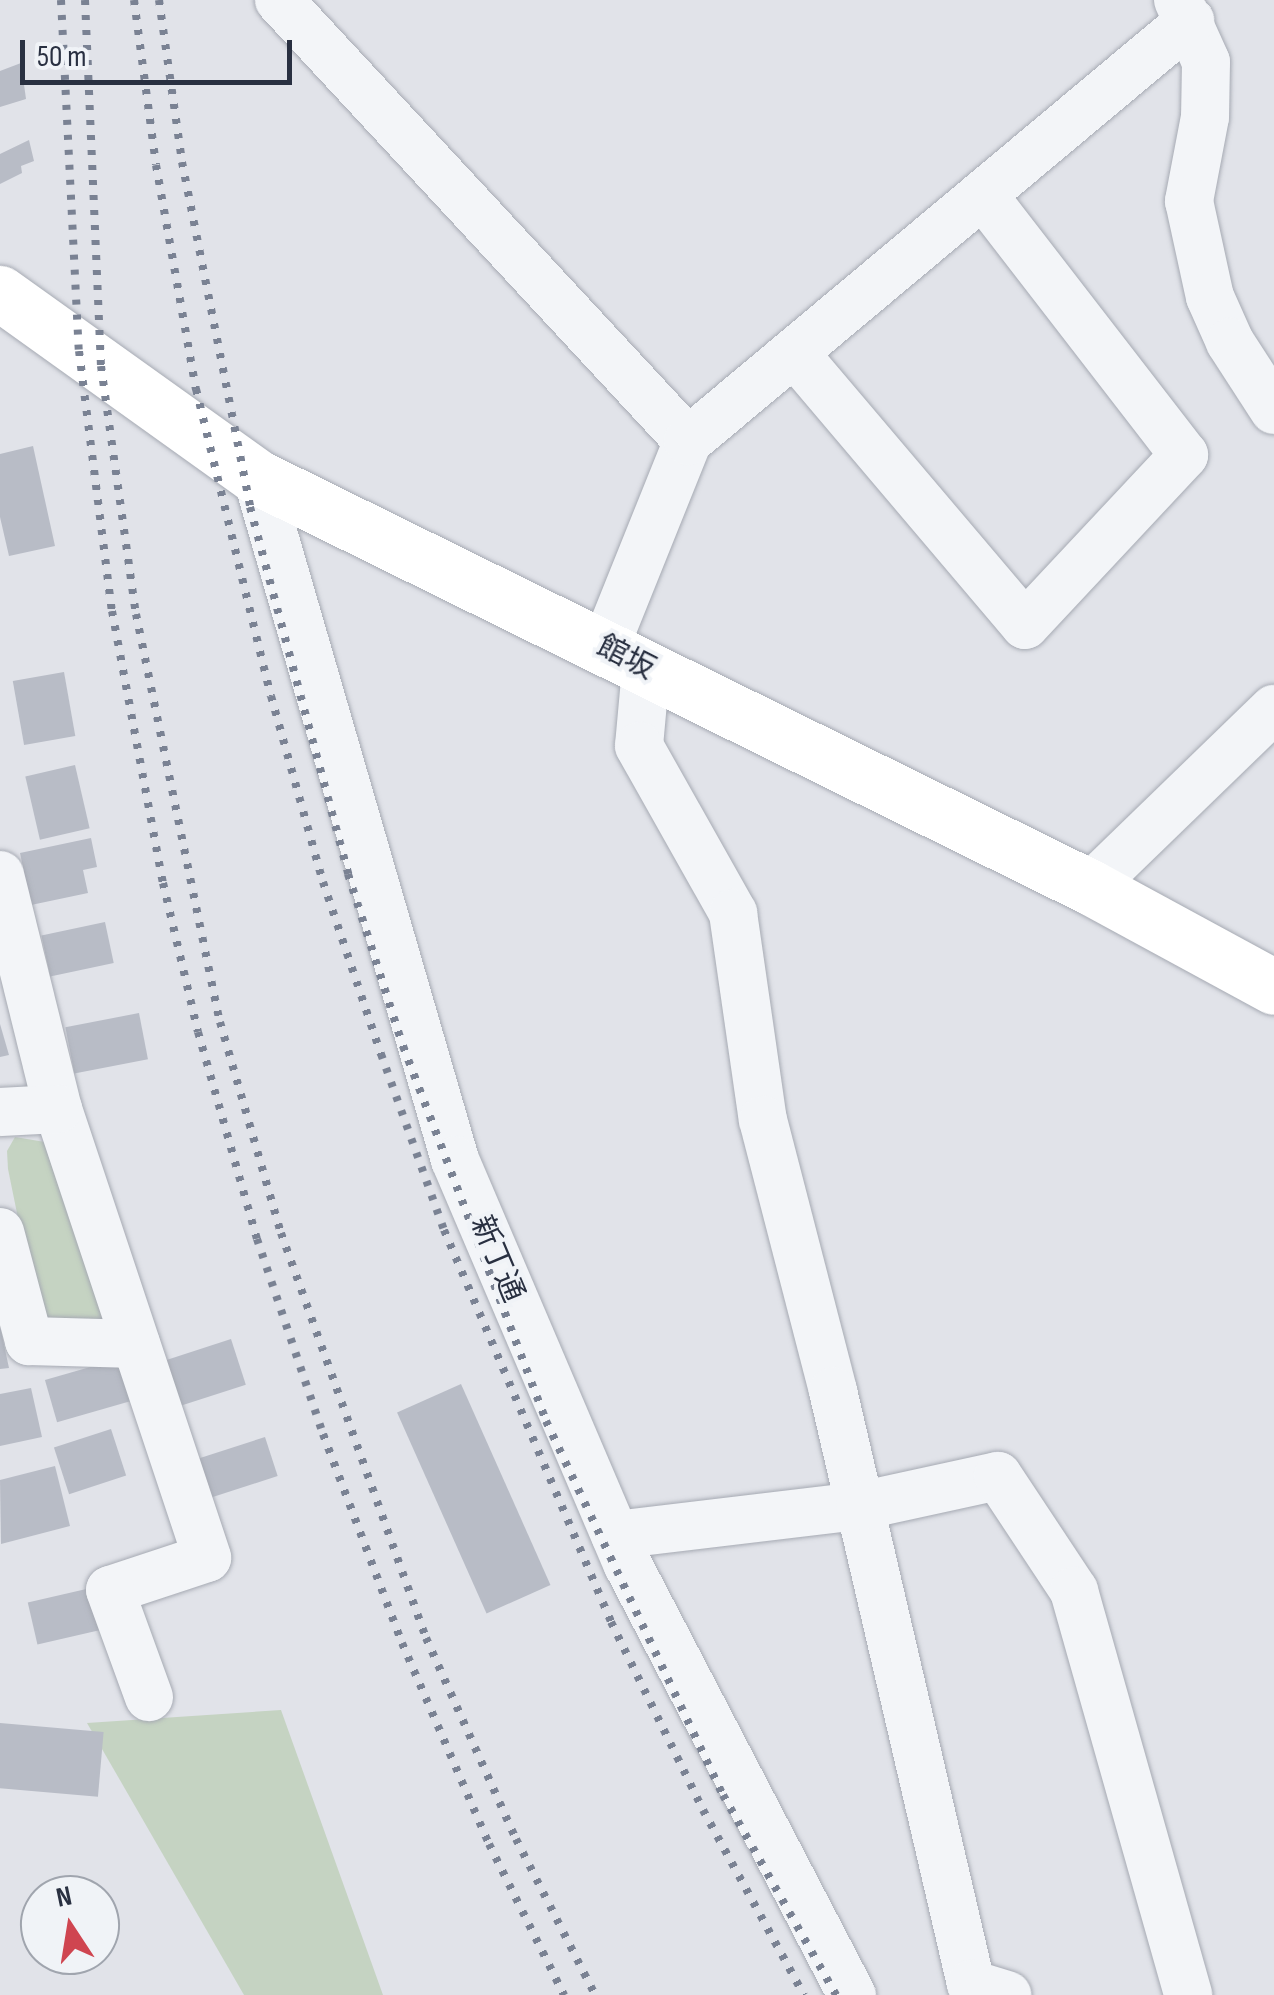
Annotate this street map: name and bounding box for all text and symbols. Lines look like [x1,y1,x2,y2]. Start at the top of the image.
scale bar [25,20,298,82]
text: 50 m [37,39,86,75]
street label: 館坂 [591,628,661,688]
street label: 新丁通 [463,1211,531,1307]
north arrow [20,1875,120,1975]
text: N [53,1879,75,1915]

